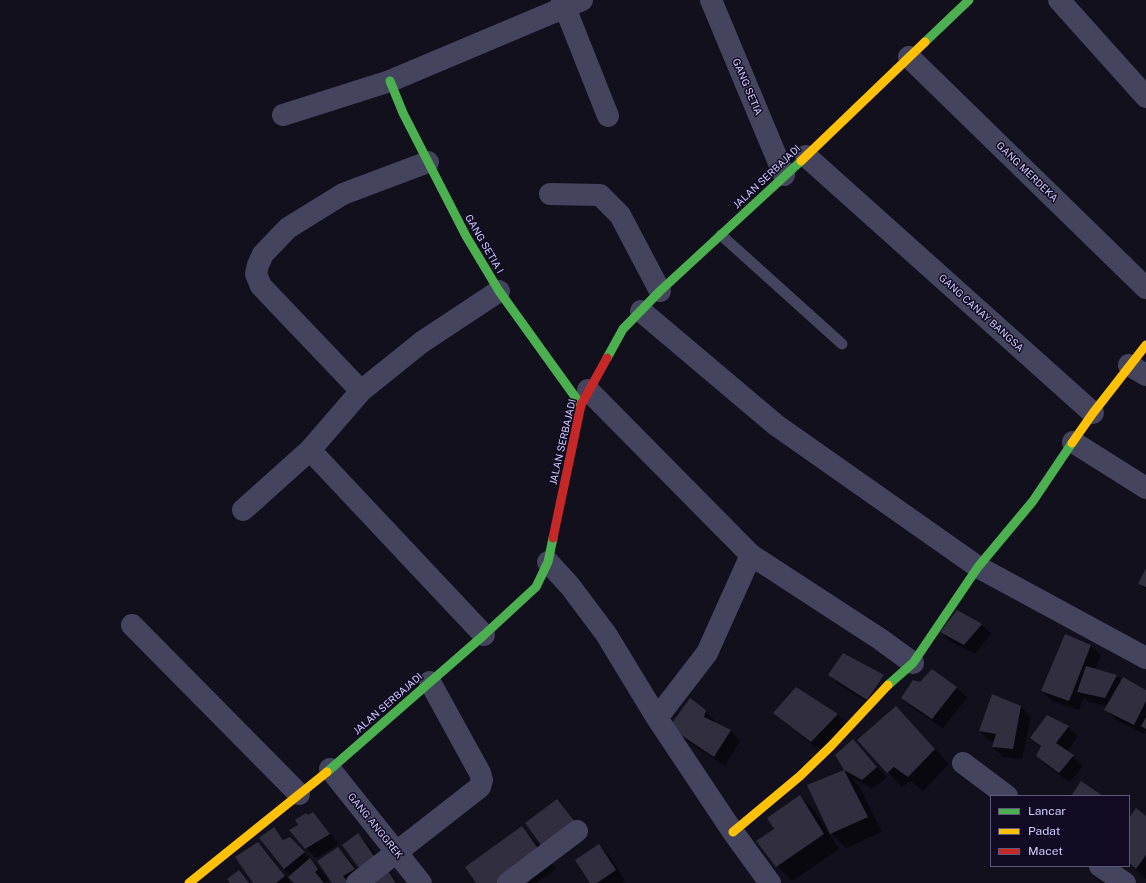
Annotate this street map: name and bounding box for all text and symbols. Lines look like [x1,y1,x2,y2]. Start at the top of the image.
street label: GANG SETIA [730,57,764,117]
street label: GANG MERDEKA [994,140,1060,204]
street label: JALAN SERBAJADI [731,143,803,211]
street label: GANG SETIA I [462,212,506,276]
street label: GANG CANAY BANGSA [936,272,1026,354]
street label: JALAN SERBAJADI [547,398,579,486]
street label: JALAN SERBAJADI [351,671,425,737]
street label: GANG ANGGREK [345,791,405,861]
legend [990,795,1130,867]
text: Lancar [1028,804,1066,818]
text: Padat [1028,824,1060,838]
text: Macet [1028,844,1063,858]

